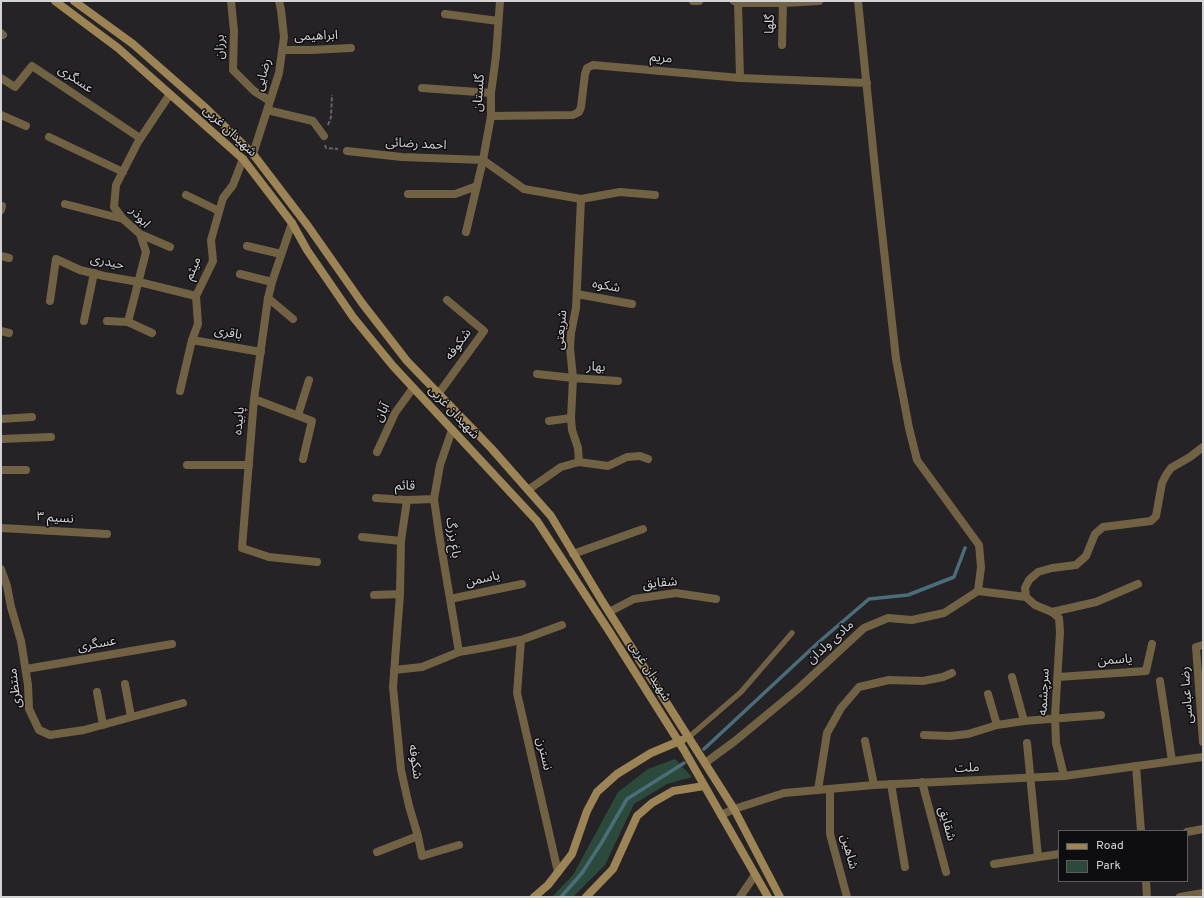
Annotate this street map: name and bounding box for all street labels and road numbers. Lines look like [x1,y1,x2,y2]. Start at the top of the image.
street label: گلها [763,14,779,34]
street label: ابراهیمی [294,28,338,46]
street label: برزان [213,34,229,60]
street label: مریم [649,50,673,68]
street label: رضایی [252,57,276,93]
street label: عسگری [54,63,96,97]
street label: گلستان [471,74,489,112]
street label: شهیدان غربی [199,103,259,161]
street label: احمد رضائی [385,136,447,154]
street label: ابوذر [125,204,153,232]
street label: حیدری [89,252,125,274]
street label: میثم [182,255,206,283]
street label: شکوه [591,277,621,297]
street label: شریعتی [552,309,572,351]
street label: باقری [213,324,243,344]
street label: شکوفه [442,326,476,364]
street label: بهار [586,360,606,376]
street label: شهیدان غربی [424,383,482,443]
street label: آبان [372,401,394,425]
street label: پابیده [231,406,249,436]
street label: قائم [395,479,415,495]
street label: نسیم ۳ [36,510,74,528]
street label: باغ بزرگ [441,516,463,560]
street label: یاسمن [464,569,502,591]
street label: شقایق [642,575,678,593]
street label: مادی ولدان [804,618,858,668]
street label: عسگری [76,634,118,656]
street label: شهیدان غربی [624,639,674,705]
street label: یاسمن [1097,652,1133,670]
street label: رضا عباسی [1178,666,1198,724]
street label: منتظری [6,667,26,709]
street label: سرچشمه [1036,668,1054,716]
street label: نسترن [532,736,554,772]
street label: شکوفه [404,744,424,780]
street label: ملت [954,761,980,777]
street label: شقایق [934,805,958,843]
street label: شاهین [836,833,860,871]

